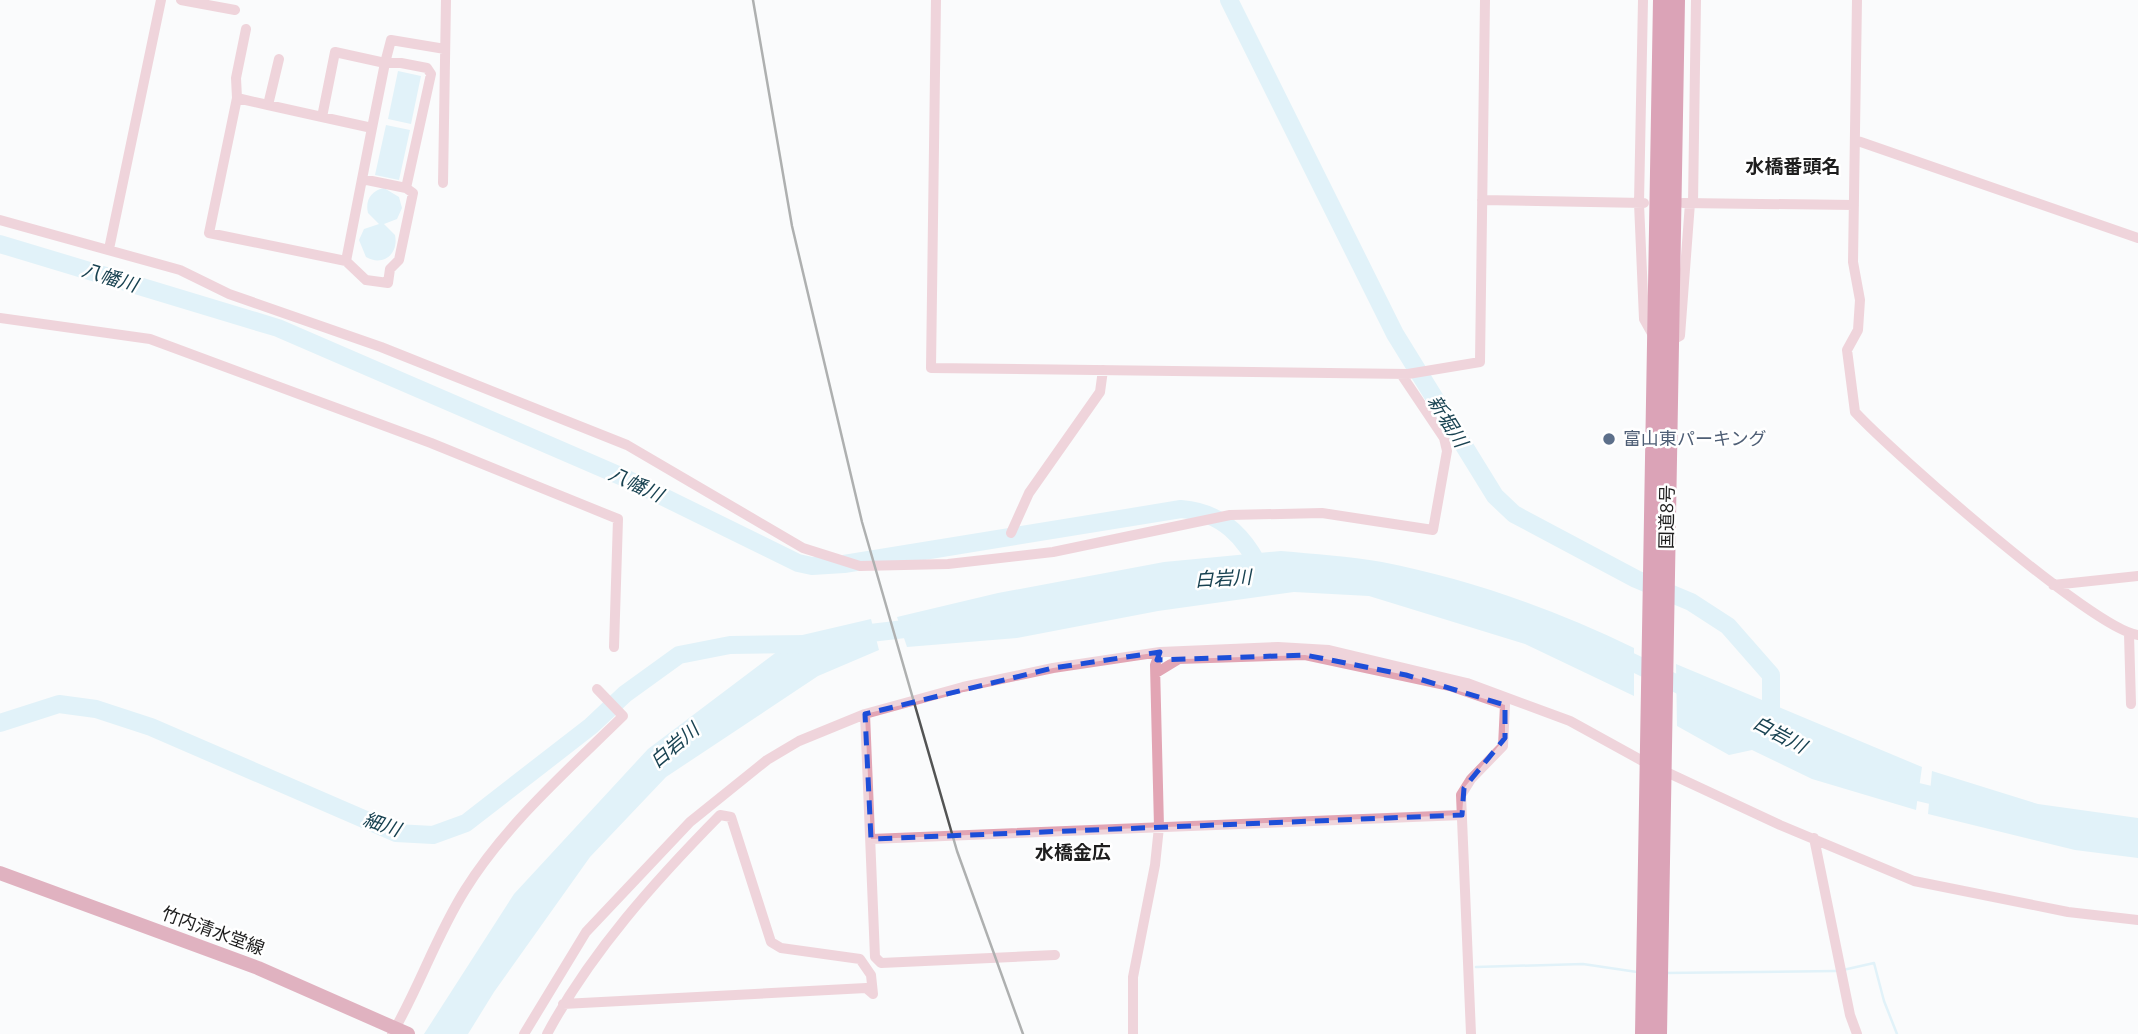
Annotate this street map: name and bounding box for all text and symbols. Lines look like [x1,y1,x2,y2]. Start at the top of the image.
district label: 水橋番頭名 [1745,153,1841,179]
water label: 八幡川 [79,256,143,298]
water label: 新堀川 [1422,390,1475,454]
place label: 富山東パーキング [1623,426,1766,450]
marker: 富山東パーキング [1601,431,1617,447]
water label: 八幡川 [605,460,669,509]
street label: 国道8号 [1653,485,1679,549]
water label: 白岩川 [1194,563,1254,592]
water label: 白岩川 [1749,709,1813,760]
water label: 白岩川 [644,715,706,773]
water label: 細川 [360,806,406,843]
district label: 水橋金広 [1035,839,1111,865]
street label: 竹内清水堂線 [158,900,268,960]

